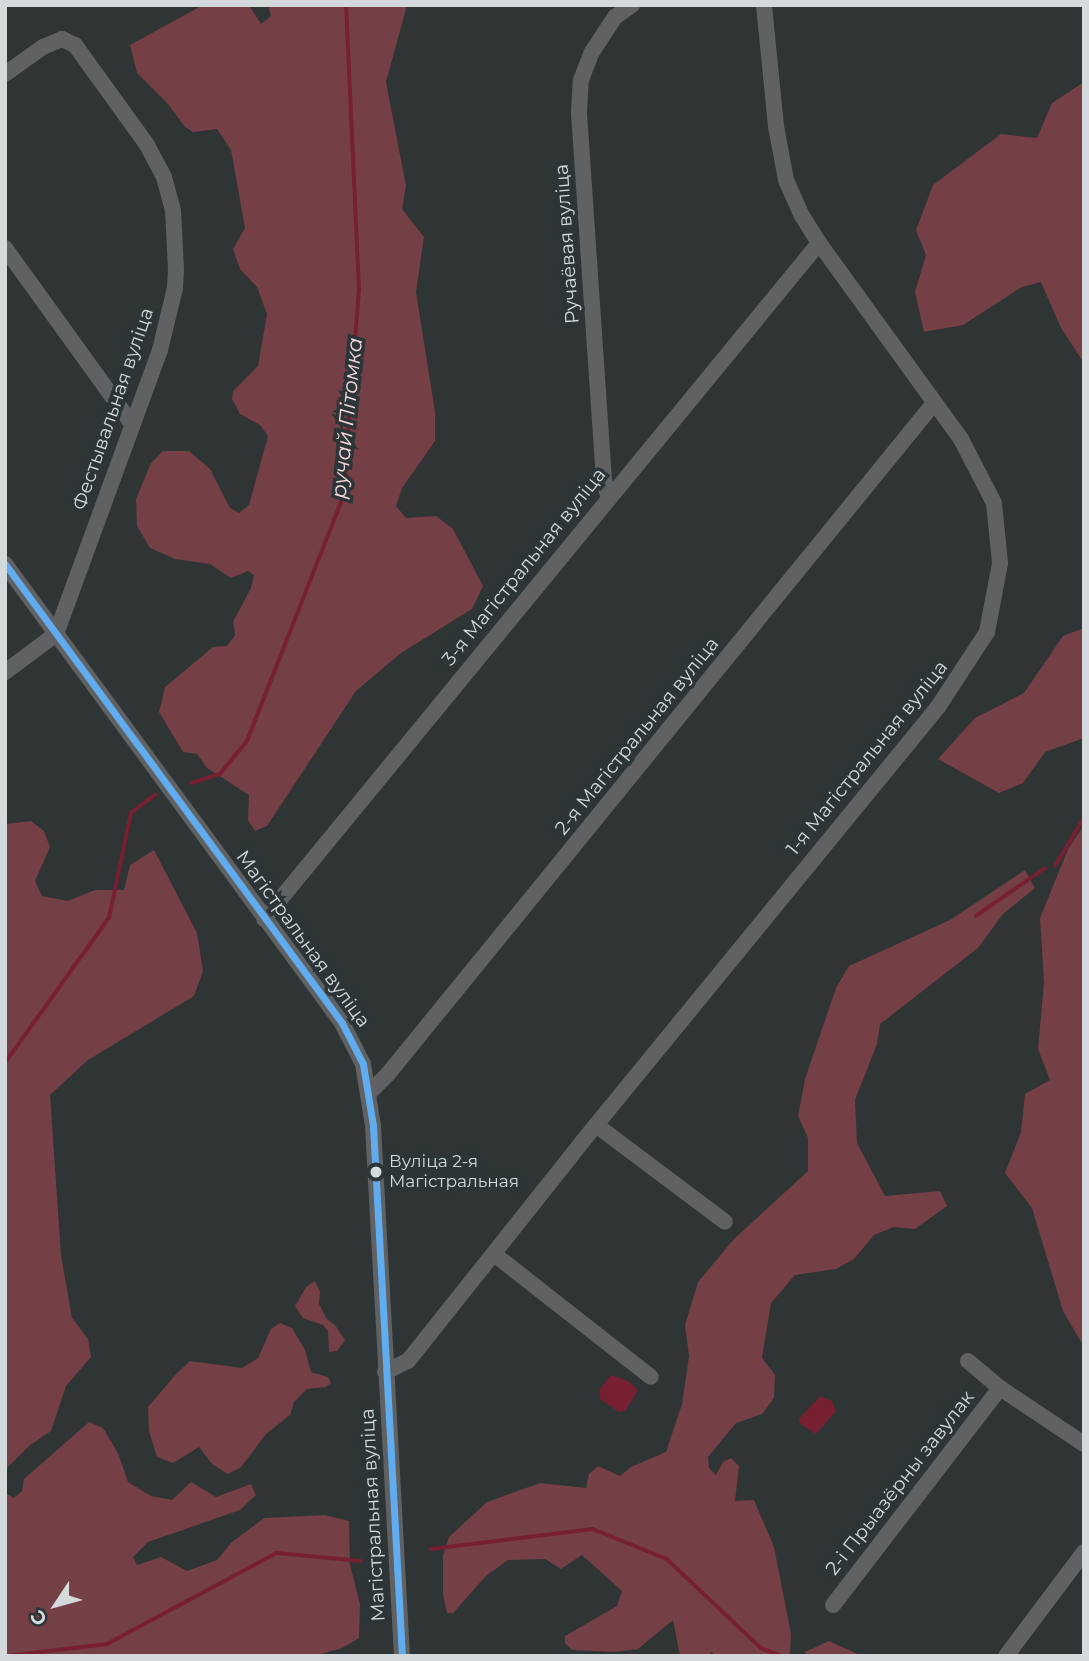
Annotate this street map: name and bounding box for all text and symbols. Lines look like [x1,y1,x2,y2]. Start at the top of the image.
street label: Ручаёвая вуліца [550,163,584,325]
street label: Фестывальная вуліца [68,305,158,513]
water label: ручай Пітомка [326,336,368,500]
street label: 3-я Магістральная вуліца [437,464,611,670]
street label: 2-я Магістральная вуліца [550,633,724,839]
street label: 1-я Магістральная вуліца [782,656,952,860]
street label: Магістральная вуліца [231,846,375,1032]
place label: Вуліца 2-я Магістральная [389,1152,519,1192]
marker: Вуліца 2-я Магістральная [369,1165,383,1179]
street label: 2-і Прыазёрны завулак [821,1386,979,1580]
street label: Магістральная вуліца [356,1408,390,1622]
north arrow [21,1570,91,1640]
text: С [25,1605,52,1630]

